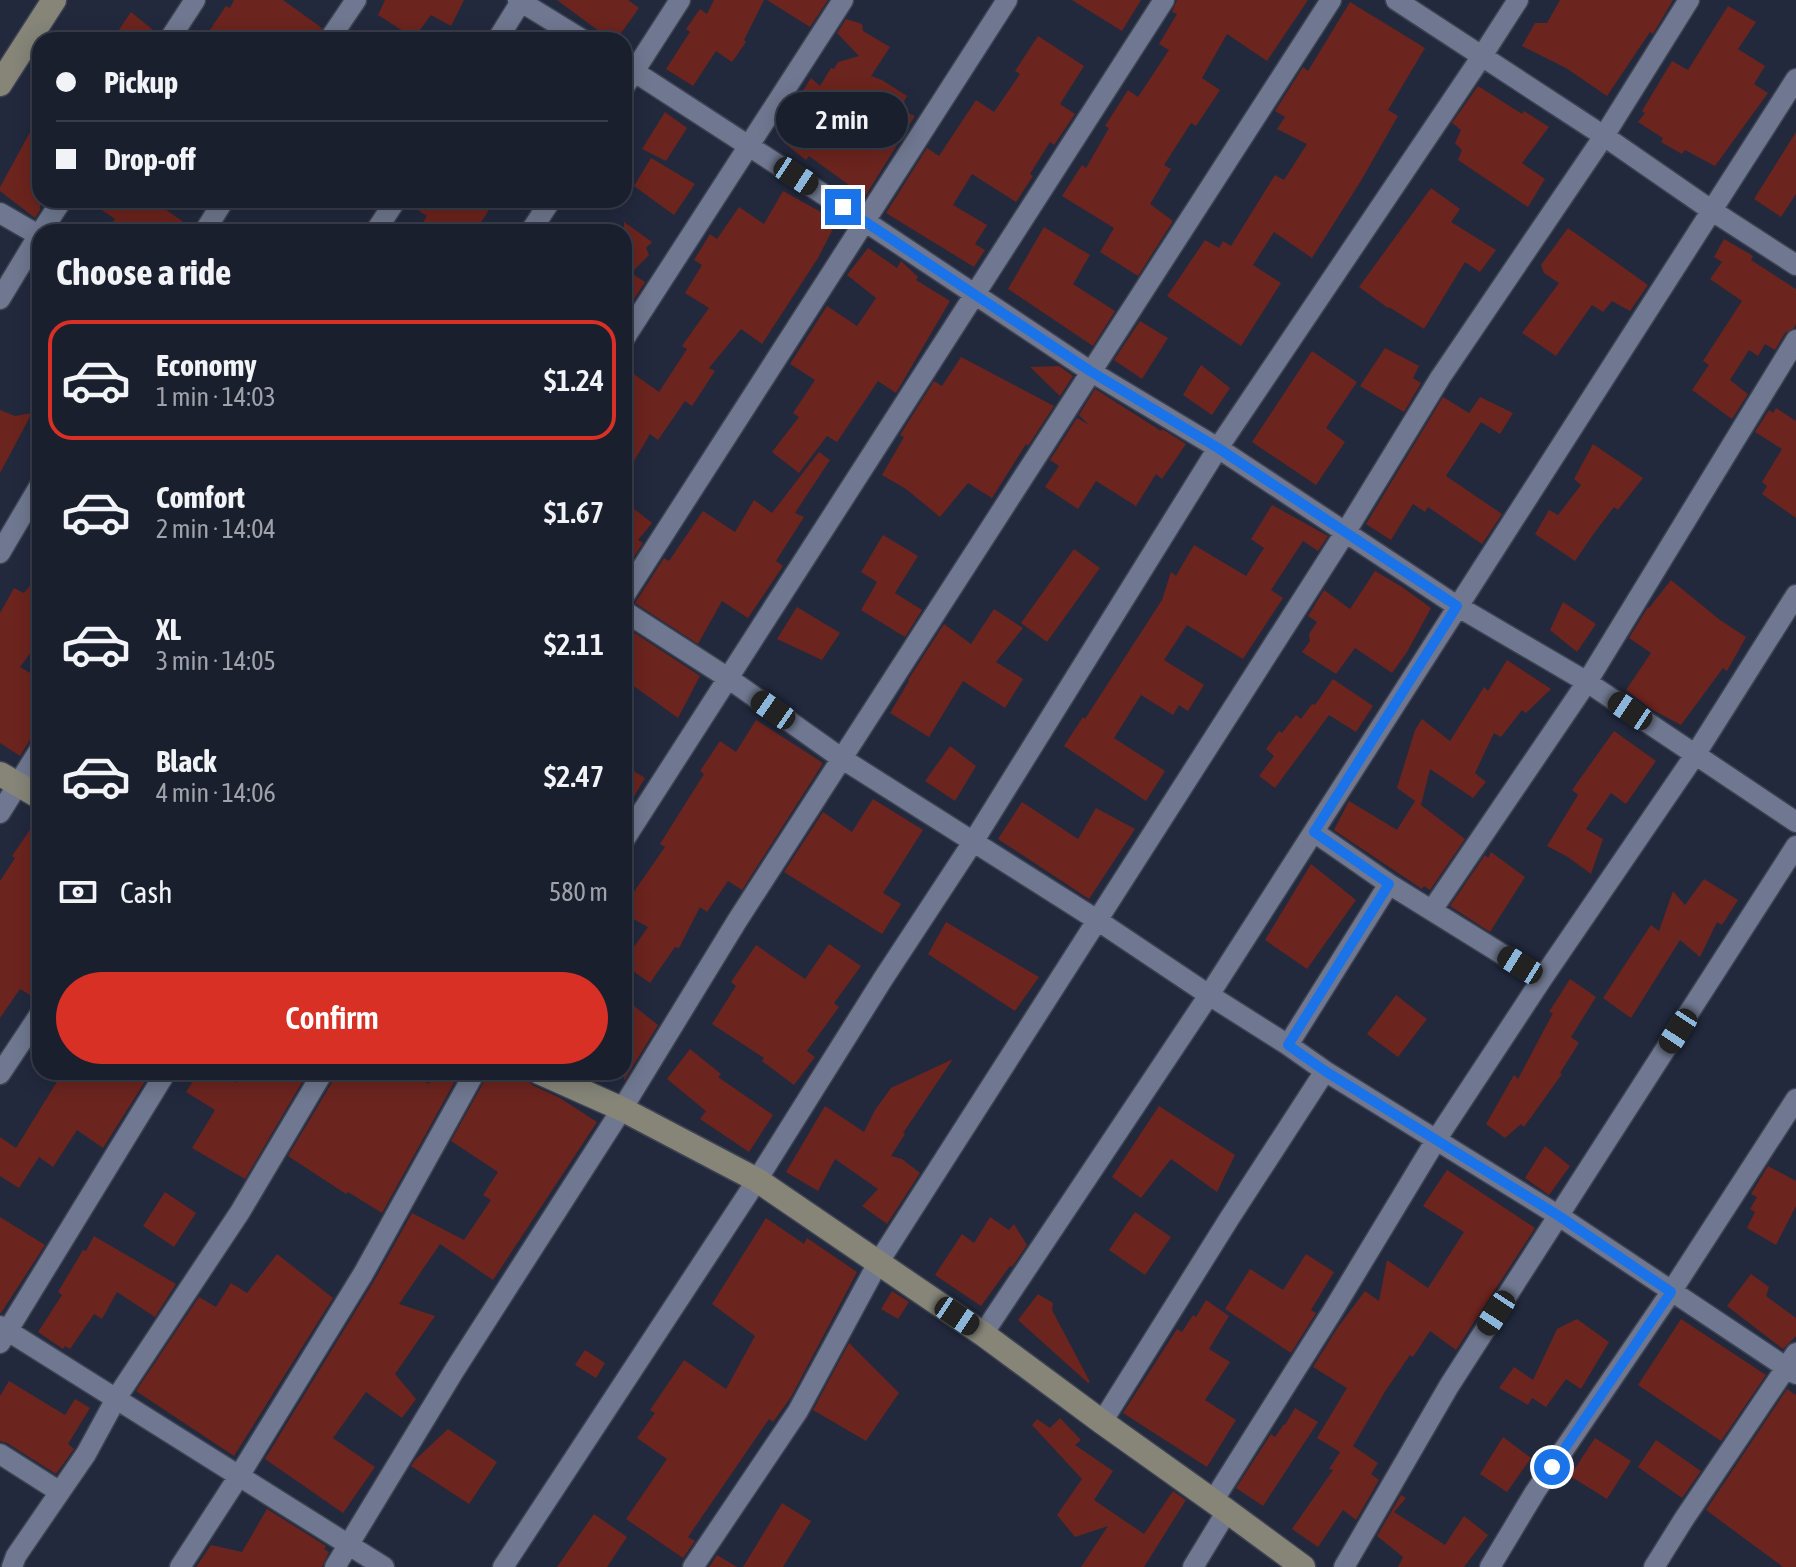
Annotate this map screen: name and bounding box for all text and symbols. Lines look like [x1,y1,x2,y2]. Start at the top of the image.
text: Pickup [104,65,178,99]
callout: 2 min [777,91,909,147]
text: 2 min [815,105,869,135]
text: Drop-off [104,142,196,176]
car [769,153,823,199]
route end [825,189,861,225]
text: Choose a ride [56,251,231,293]
icon: car [60,344,132,416]
text: Economy [156,348,257,382]
text: $1.24 [544,363,604,397]
text: 1 min · 14:03 [156,382,276,412]
icon: car [60,476,132,548]
text: Comfort [156,480,245,514]
text: $1.67 [544,495,604,529]
text: 2 min · 14:04 [156,514,276,544]
icon: car [60,608,132,680]
text: XL [156,612,181,646]
text: $2.11 [544,627,604,661]
text: 3 min · 14:05 [156,646,276,676]
car [746,686,800,734]
car [1603,688,1657,734]
icon: car [60,740,132,812]
text: Black [156,744,216,778]
text: $2.47 [544,759,604,793]
text: 4 min · 14:06 [156,778,276,808]
icon: cash [56,870,100,914]
text: Cash [120,875,173,909]
text: 580 m [549,877,608,907]
car [1493,942,1547,988]
button: Confirm [56,972,608,1064]
car [1655,1004,1701,1058]
car [1473,1286,1519,1340]
car [930,1293,984,1339]
route start [1534,1449,1570,1485]

